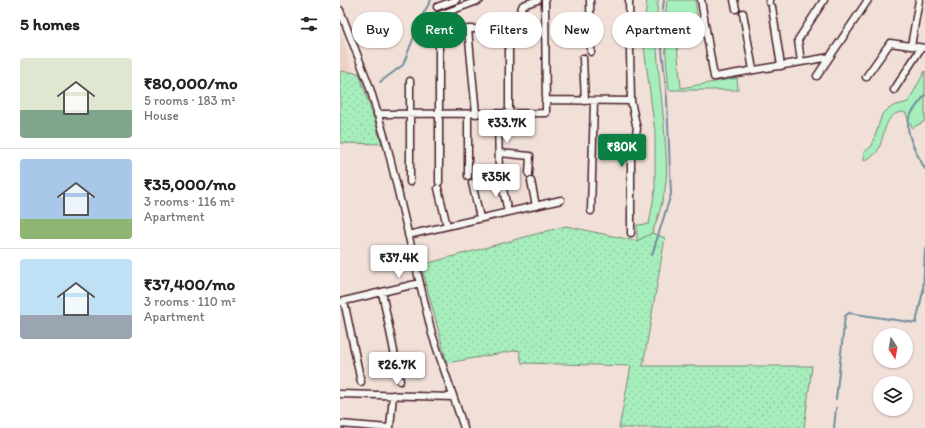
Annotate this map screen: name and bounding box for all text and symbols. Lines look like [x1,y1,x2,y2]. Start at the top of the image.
chip: Buy [352,12,403,48]
chip: Rent [411,12,467,48]
chip: Filters [475,12,542,48]
chip: New [550,12,604,48]
chip: Apartment [612,12,705,48]
icon: filters [298,13,320,35]
text: 5 homes [20,14,80,34]
text: ₹80,000/mo [144,73,238,93]
icon: home [52,74,100,122]
text: 5 rooms · 183 m² [144,93,236,108]
text: House [144,108,179,123]
pin: ₹33.7K [474,110,540,144]
text: ₹33.7K [488,115,526,130]
pin: ₹80K [598,134,646,168]
text: ₹80K [607,139,637,154]
pin: ₹35K [472,164,520,198]
text: ₹35K [482,169,510,184]
text: ₹35,000/mo [144,174,236,194]
icon: home [52,175,100,223]
text: 3 rooms · 116 m² [144,194,235,209]
text: Apartment [144,209,205,224]
pin: ₹37.4K [366,245,432,279]
text: ₹37.4K [379,250,419,265]
text: ₹37,400/mo [144,274,235,294]
icon: home [52,275,100,323]
text: 3 rooms · 110 m² [144,294,236,309]
text: Apartment [144,309,205,324]
north arrow [873,328,913,368]
map controls [873,328,913,416]
pin: ₹26.7K [364,352,430,386]
text: ₹26.7K [378,357,416,372]
button: layers [873,376,913,416]

